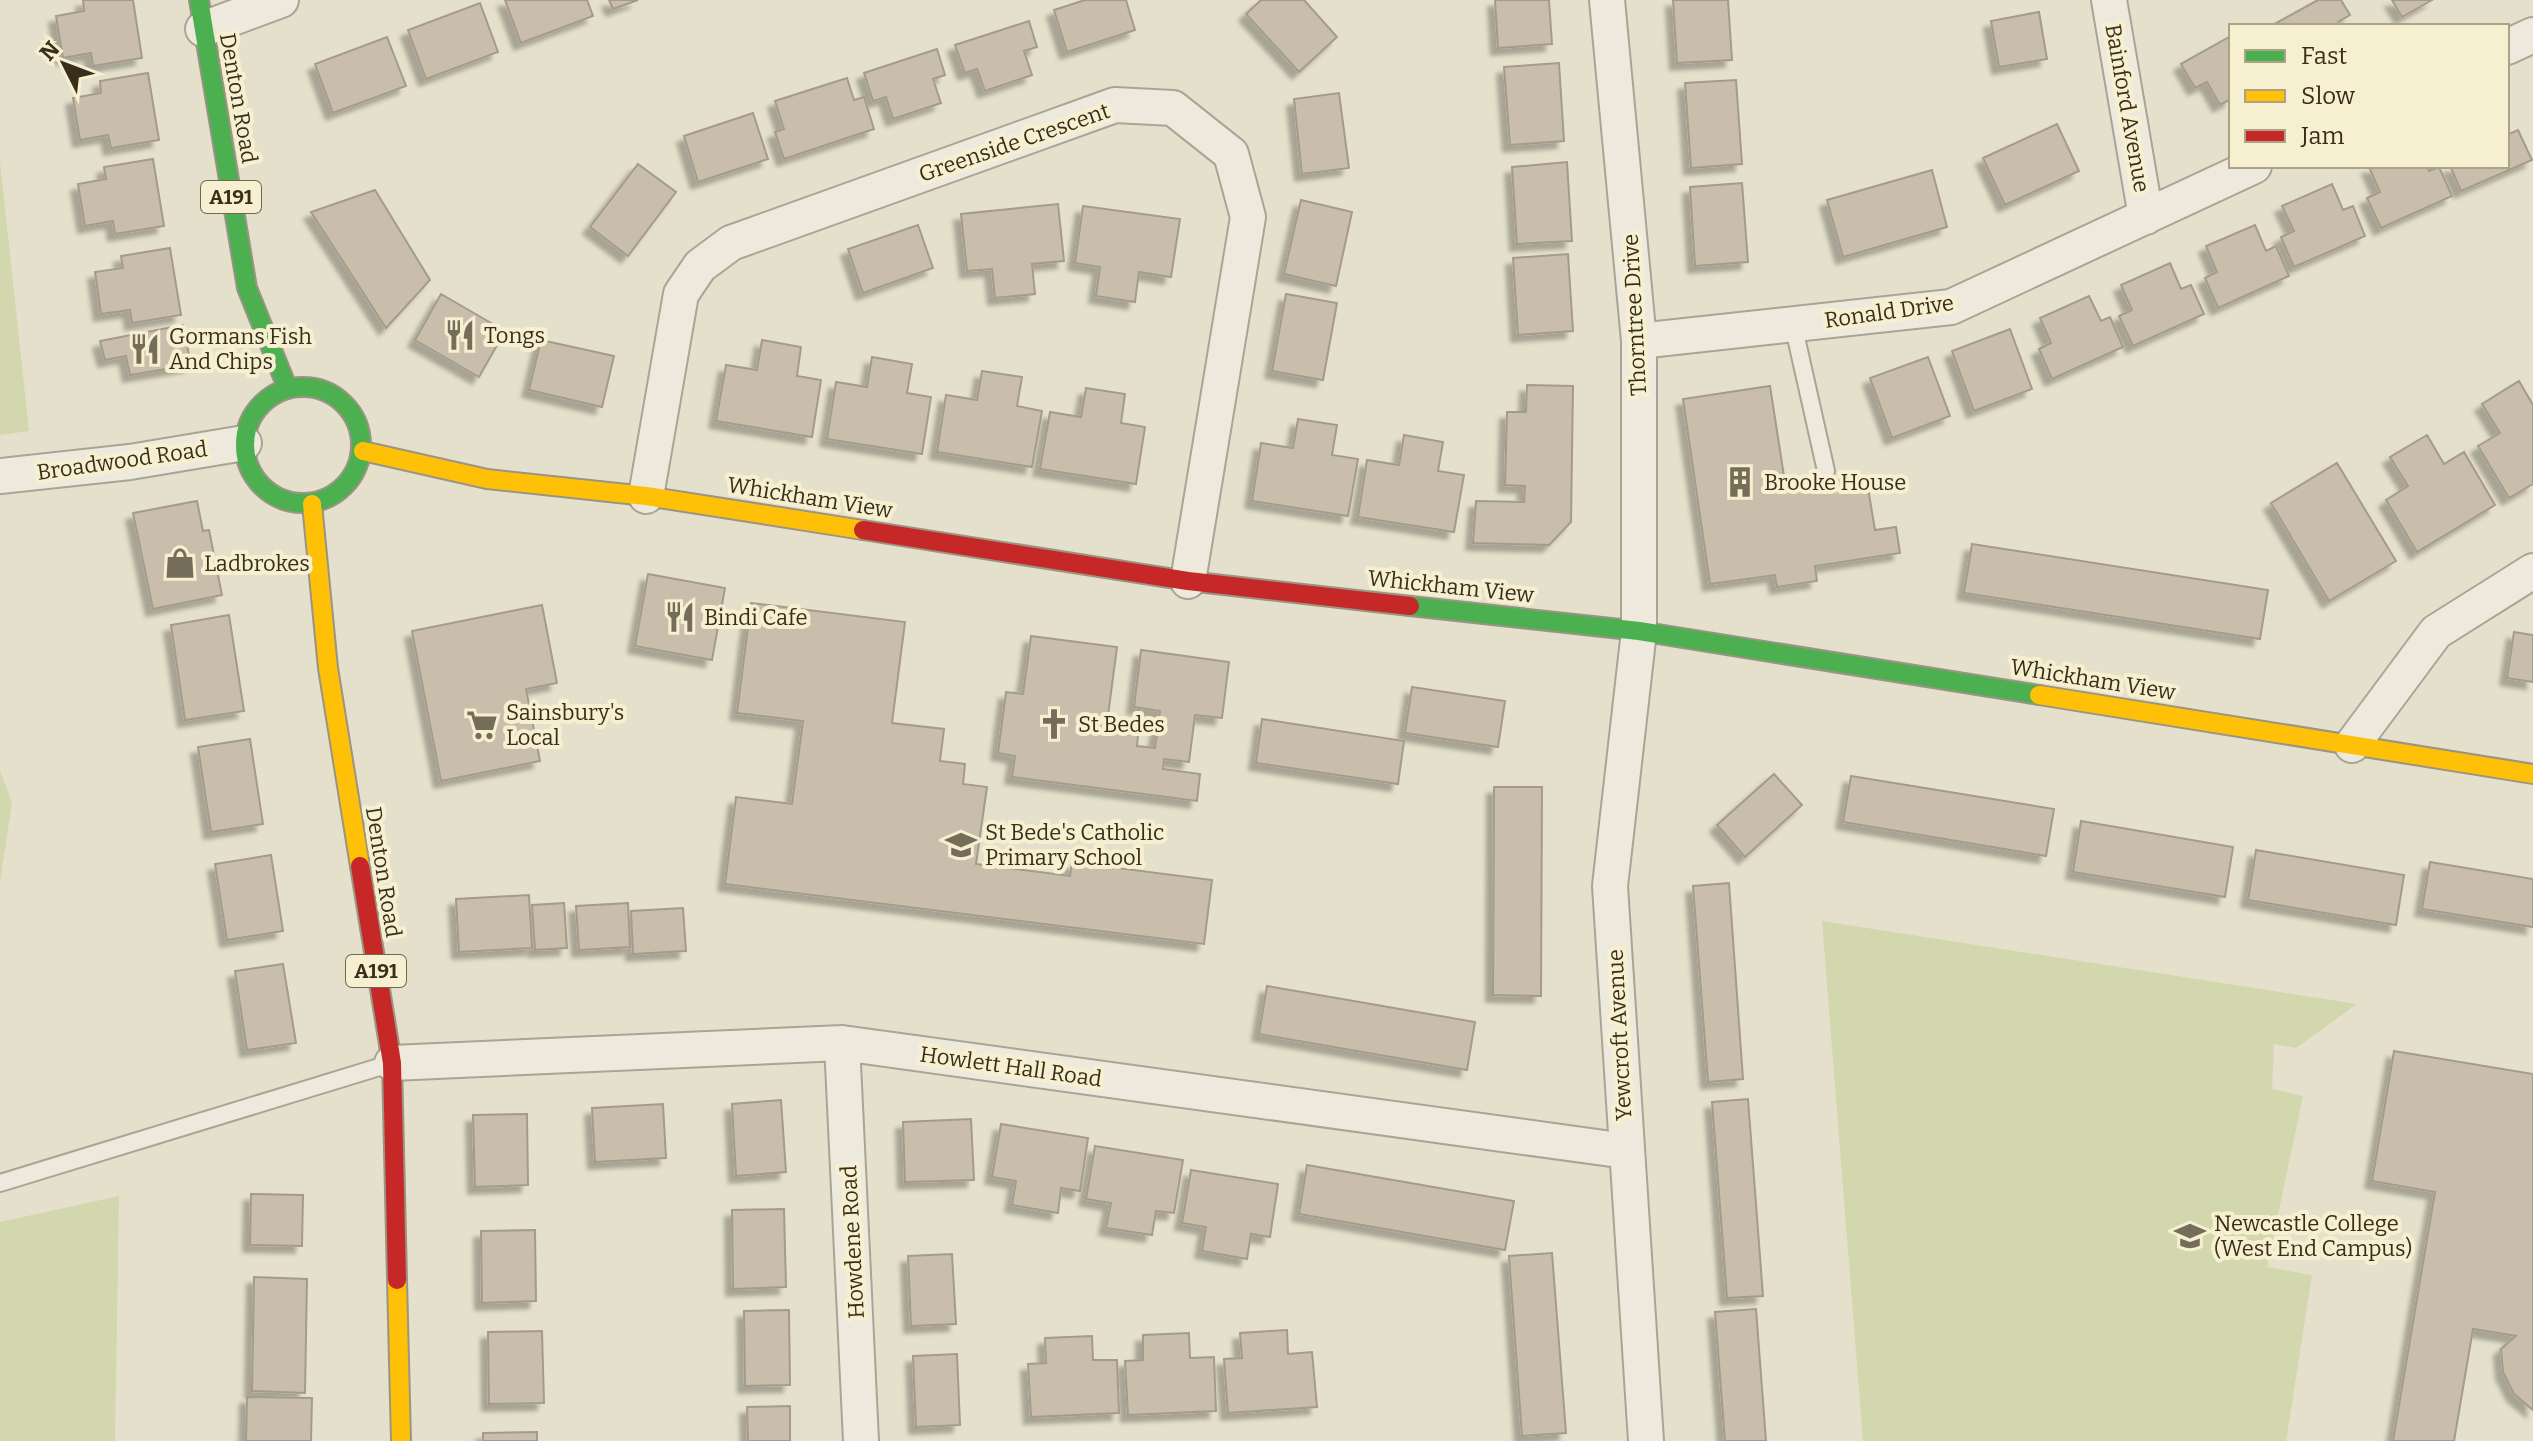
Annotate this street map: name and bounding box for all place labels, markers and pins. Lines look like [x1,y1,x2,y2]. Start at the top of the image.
restaurant icon: Tongs [443,318,477,352]
place label: Tongs [484,322,545,349]
place label: Gormans Fish And Chips [169,323,312,375]
restaurant icon: Gormans Fish And Chips [128,332,162,366]
building icon: Brooke House [1723,465,1757,499]
place label: Brooke House [1764,469,1906,496]
shop icon: Ladbrokes [163,546,197,580]
place label: Ladbrokes [204,550,310,577]
restaurant icon: Bindi Cafe [663,600,697,634]
place label: Bindi Cafe [704,604,807,631]
place label: Sainsbury's Local [506,699,624,751]
church icon: St Bedes [1037,707,1071,741]
supermarket icon: Sainsbury's Local [465,708,499,742]
place label: St Bedes [1078,711,1165,738]
place label: St Bede's Catholic Primary School [985,819,1164,871]
school or university icon: St Bede's Catholic Primary School [944,828,978,862]
place label: Newcastle College (West End Campus) [2214,1210,2412,1262]
school or university icon: Newcastle College (West End Campus) [2173,1219,2207,1253]

